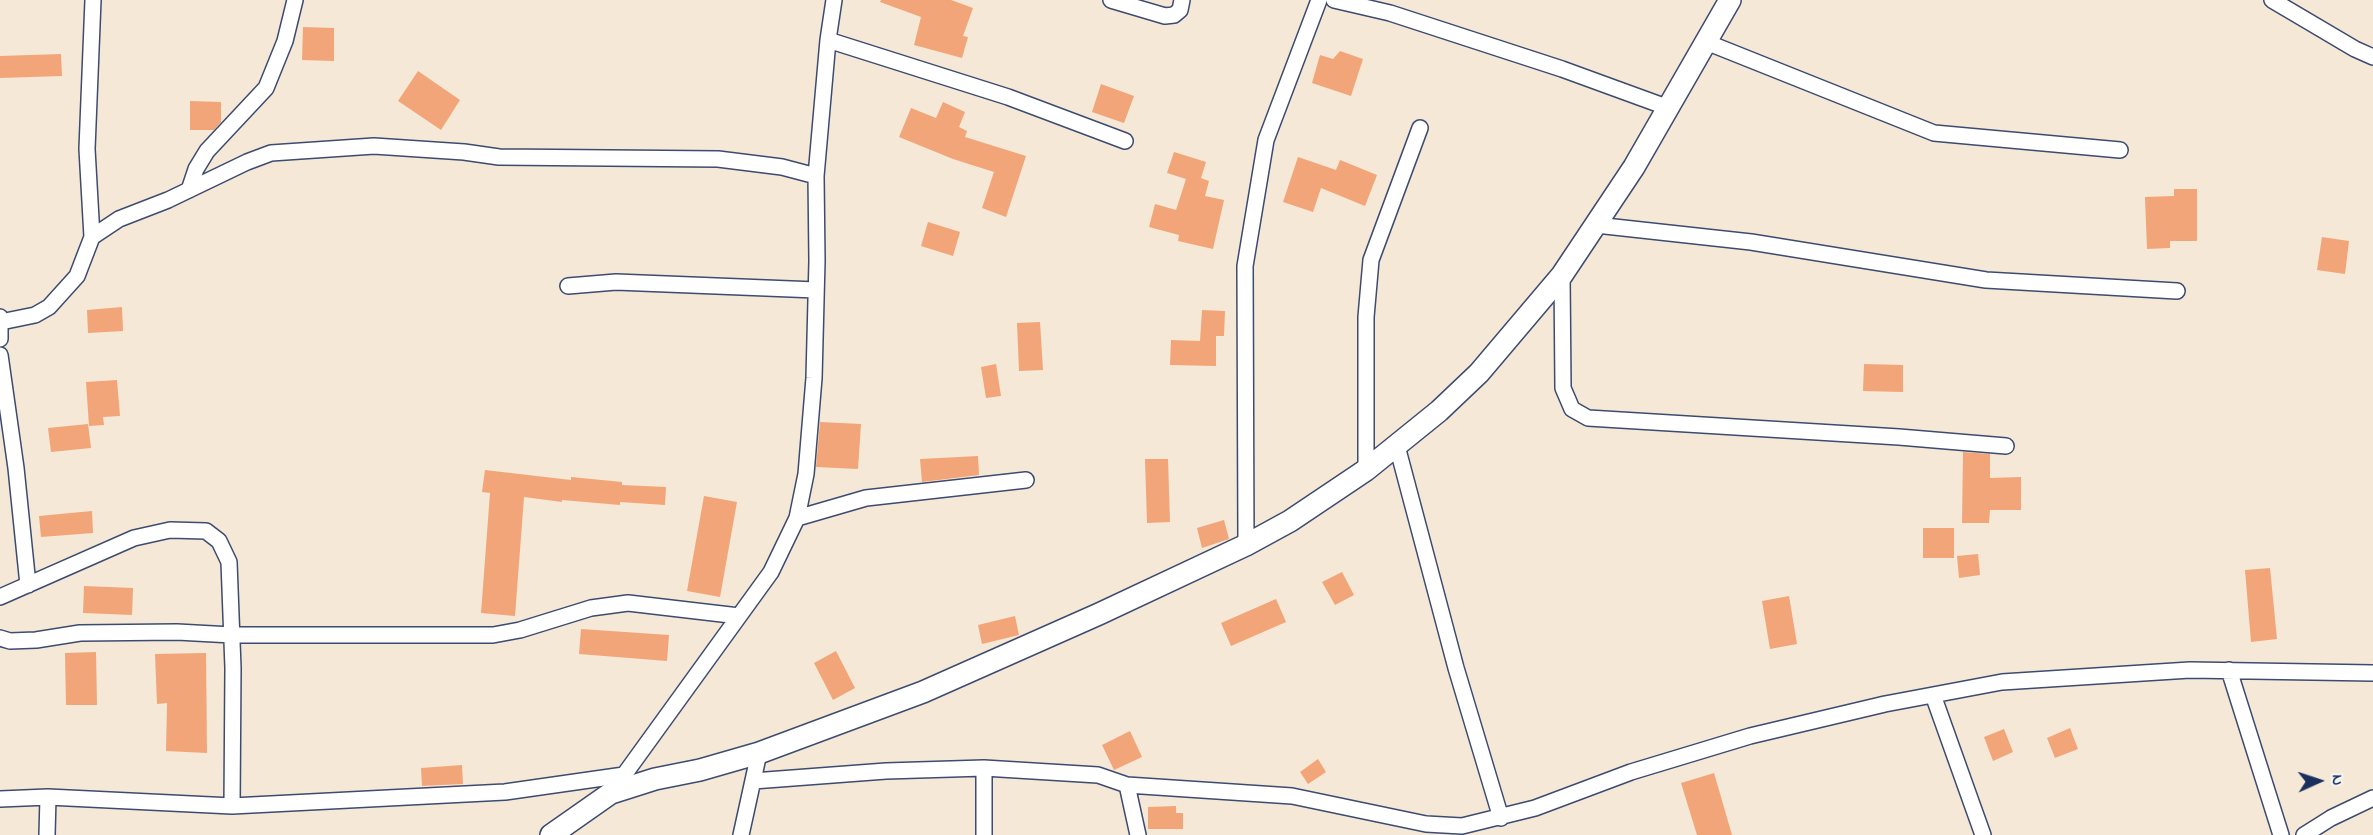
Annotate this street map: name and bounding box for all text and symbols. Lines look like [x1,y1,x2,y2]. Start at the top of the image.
north arrow [2289,751,2349,811]
text: N [2325,774,2349,786]

